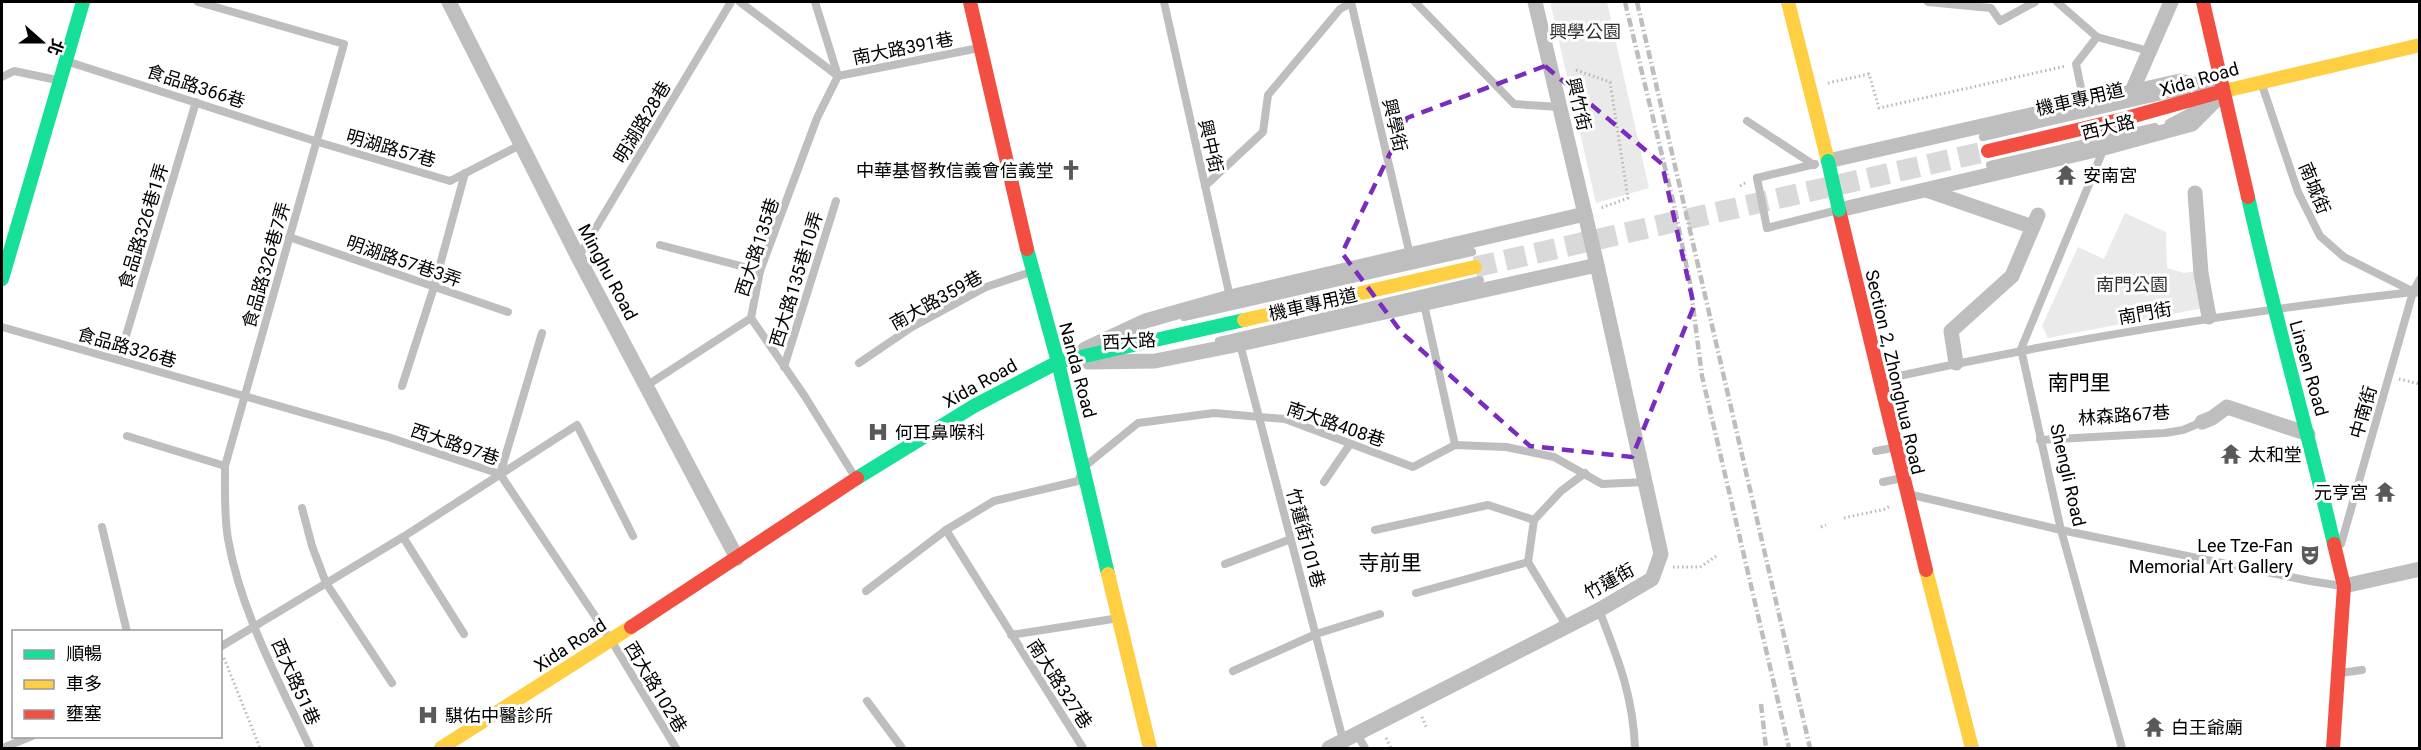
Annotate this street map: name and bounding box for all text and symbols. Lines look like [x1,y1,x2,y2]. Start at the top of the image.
north arrow [12,12,72,72]
park label: 興學公園 [1549,21,1621,42]
street label: 南大路391巷 [851,28,955,68]
text: 北 [44,36,67,58]
street label: Xida Road [2157,58,2241,100]
street label: 食品路366巷 [144,60,248,112]
street label: 興竹街 [1563,75,1595,133]
street label: 明湖路28巷 [609,77,675,167]
street label: 機車專用道 [2034,79,2126,119]
street label: 興學街 [1379,96,1411,154]
street label: 西大路 [2079,110,2137,144]
street label: 興中街 [1195,117,1227,175]
street label: 明湖路57巷 [344,125,438,171]
church icon: 中華基督教信義會信義堂 [1059,158,1083,182]
street label: 南城街 [2295,159,2335,217]
place label: 中華基督教信義會信義堂 [856,160,1054,181]
street label: 食品路326巷1弄 [114,161,172,291]
temple icon: 安南宮 [2054,163,2078,187]
place label: 安南宮 [2083,165,2137,186]
street label: 西大路135巷 [731,195,783,299]
street label: 食品路326巷7弄 [238,199,294,331]
street label: 西大路135巷10弄 [765,209,827,349]
street label: Minghu Road [574,220,642,324]
street label: 明湖路57巷3弄 [344,231,464,291]
street label: 南大路359巷 [886,266,986,334]
street label: Section 2, Zhonghua Road [1861,268,1929,476]
park label: 南門公園 [2096,274,2168,295]
street label: 機車專用道 [1267,284,1359,324]
street label: 南門街 [2117,298,2173,328]
street label: Linsen Road [2285,318,2333,418]
street label: Nanda Road [1055,320,1101,420]
street label: 食品路326巷 [75,323,179,371]
street label: 西大路 [1101,329,1157,353]
street label: Xida Road [939,354,1021,412]
district label: 南門里 [2048,371,2111,395]
street label: 中南街 [2345,383,2381,441]
street label: 南大路408巷 [1284,397,1388,451]
street label: 林森路67巷 [2077,401,2171,429]
street label: 西大路97巷 [408,419,502,469]
hospital icon: 何耳鼻喉科 [866,420,890,444]
place label: 何耳鼻喉科 [895,422,985,443]
street label: Shengli Road [2046,422,2090,528]
temple icon: 太和堂 [2219,442,2243,466]
place label: 太和堂 [2248,444,2302,465]
temple icon: 元亨宮 [2373,480,2397,504]
place label: 元亨宮 [2314,482,2368,503]
street label: 竹蓮街101巷 [1283,486,1329,590]
place label: Lee Tze-Fan Memorial Art Gallery [2129,535,2293,577]
theatre icon: Lee Tze-Fan Memorial Art Gallery [2298,543,2322,567]
district label: 寺前里 [1359,551,1422,575]
street label: 竹蓮街 [1580,559,1638,603]
street label: Xida Road [530,614,610,676]
legend [12,630,222,738]
street label: 南大路327巷 [1023,635,1097,733]
street label: 西大路51巷 [268,636,324,728]
street label: 西大路102巷 [621,638,691,736]
text: 順暢 [66,643,102,664]
text: 車多 [66,673,102,694]
text: 壅塞 [66,703,102,724]
hospital icon: 騏佑中醫診所 [416,703,440,727]
place label: 騏佑中醫診所 [445,705,553,726]
temple icon: 白王爺廟 [2142,715,2166,739]
place label: 白王爺廟 [2171,717,2243,738]

